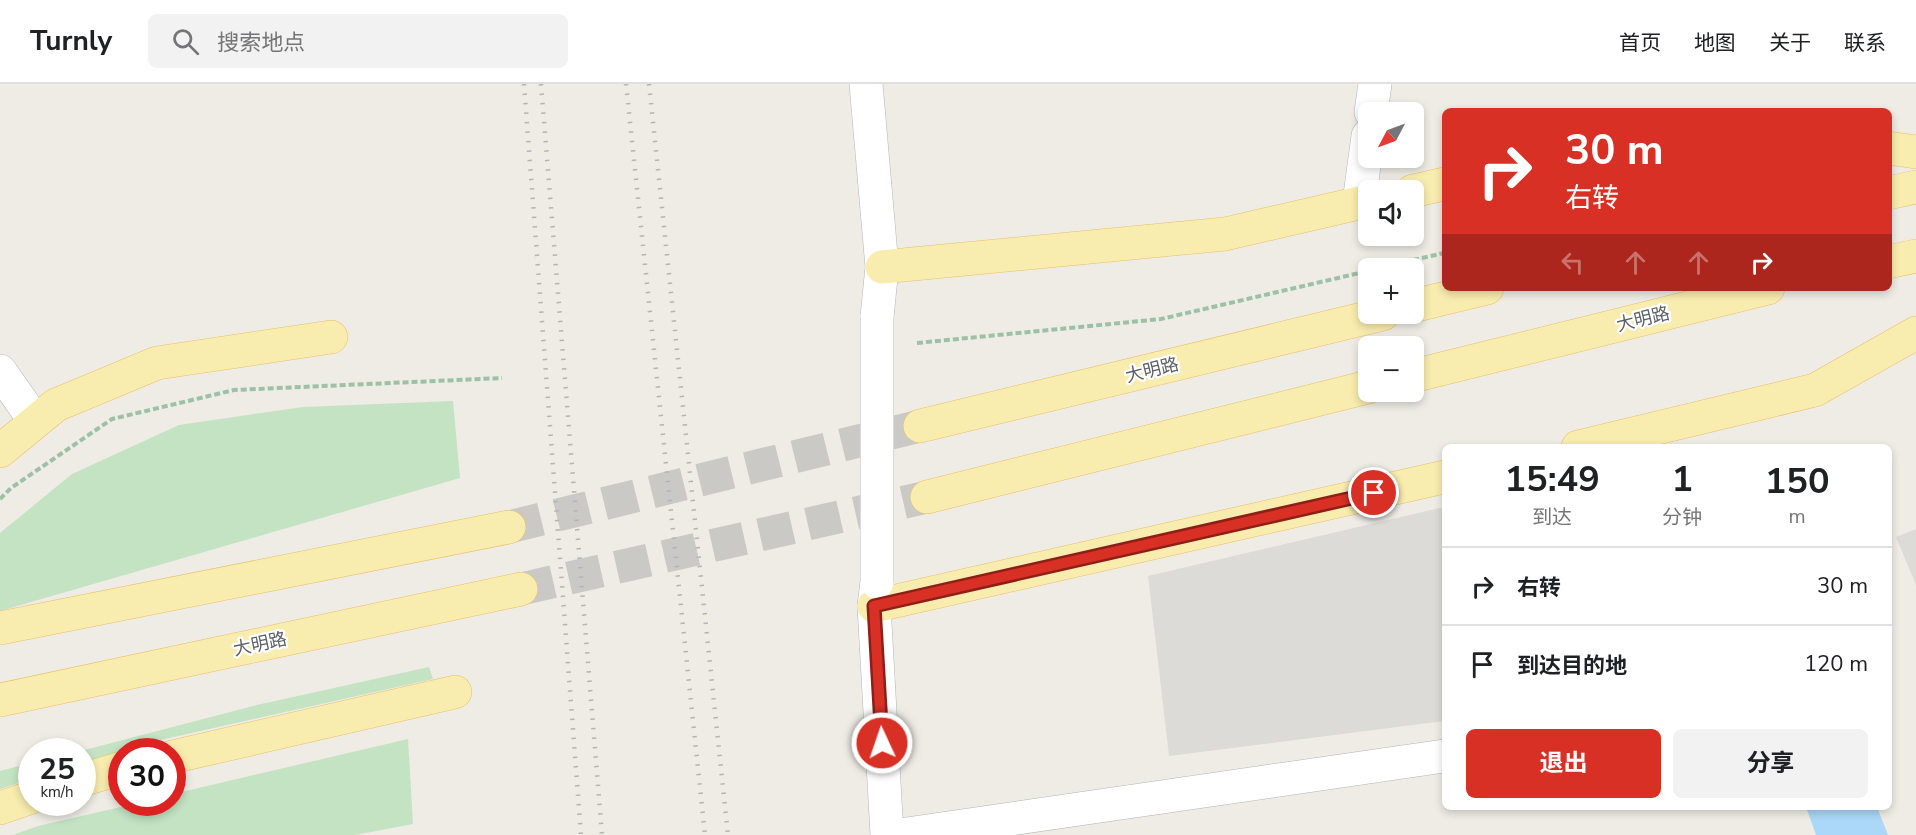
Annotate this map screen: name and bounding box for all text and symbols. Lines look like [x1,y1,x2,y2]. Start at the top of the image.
search box [148,14,568,68]
text: Turnly [30,22,112,60]
icon: search [169,25,202,58]
text: 搜索地点 [217,28,305,58]
text: 首页 [1619,29,1661,57]
text: 地图 [1694,29,1736,57]
text: 关于 [1769,29,1811,57]
text: 联系 [1844,29,1886,57]
north arrow [1358,102,1424,168]
map controls [1358,102,1424,402]
text: 30 m [1565,122,1664,179]
icon: right [1466,132,1544,210]
button: sound [1358,180,1424,246]
text: 右转 [1565,180,1619,217]
icon: left [1556,246,1589,279]
icon: ahead [1619,246,1652,279]
icon: ahead [1682,246,1715,279]
icon: right [1745,246,1778,279]
button: + [1358,258,1424,324]
street label: 大明路 [1614,301,1672,337]
button: − [1358,336,1424,402]
street label: 大明路 [1123,352,1181,388]
text: 15:49 [1504,455,1600,504]
text: 1 [1671,455,1693,504]
text: 150 [1765,457,1830,506]
pin [1348,467,1399,518]
icon: arrive [1357,476,1390,509]
text: m [1789,503,1806,530]
text: 到达 [1532,504,1572,531]
text: 分钟 [1662,504,1702,531]
icon: right [1466,570,1499,603]
text: 30 m [1817,571,1868,601]
text: 右转 [1517,573,1561,603]
street label: 大明路 [231,627,289,661]
icon: arrive [1466,648,1499,681]
text: 120 m [1804,649,1868,679]
text: 到达目的地 [1517,651,1627,681]
position arrow [850,711,914,775]
button: 退出 [1466,729,1661,798]
button: 分享 [1673,729,1868,798]
speed limit sign: 30 [108,738,186,816]
text: 25 [39,749,75,790]
text: km/h [40,782,74,802]

